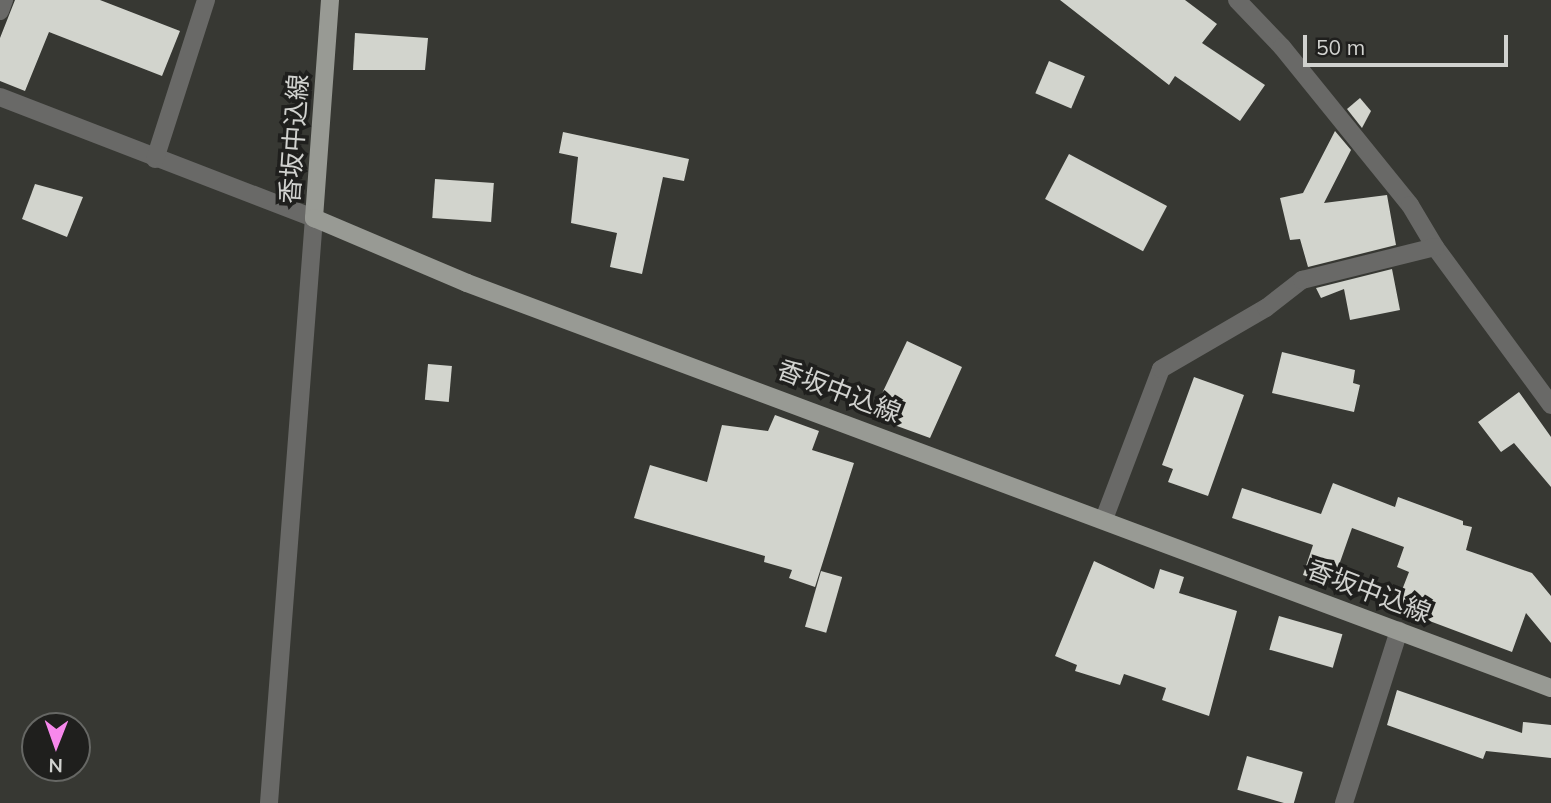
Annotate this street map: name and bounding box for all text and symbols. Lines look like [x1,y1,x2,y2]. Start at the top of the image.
scale bar [1306,21,1511,65]
text: 50 m [1316,34,1365,60]
street label: 香坂中込線 [274,73,314,205]
street label: 香坂中込線 [773,353,905,429]
street label: 香坂中込線 [1303,553,1435,629]
north arrow [21,712,91,782]
text: N [48,754,63,778]

